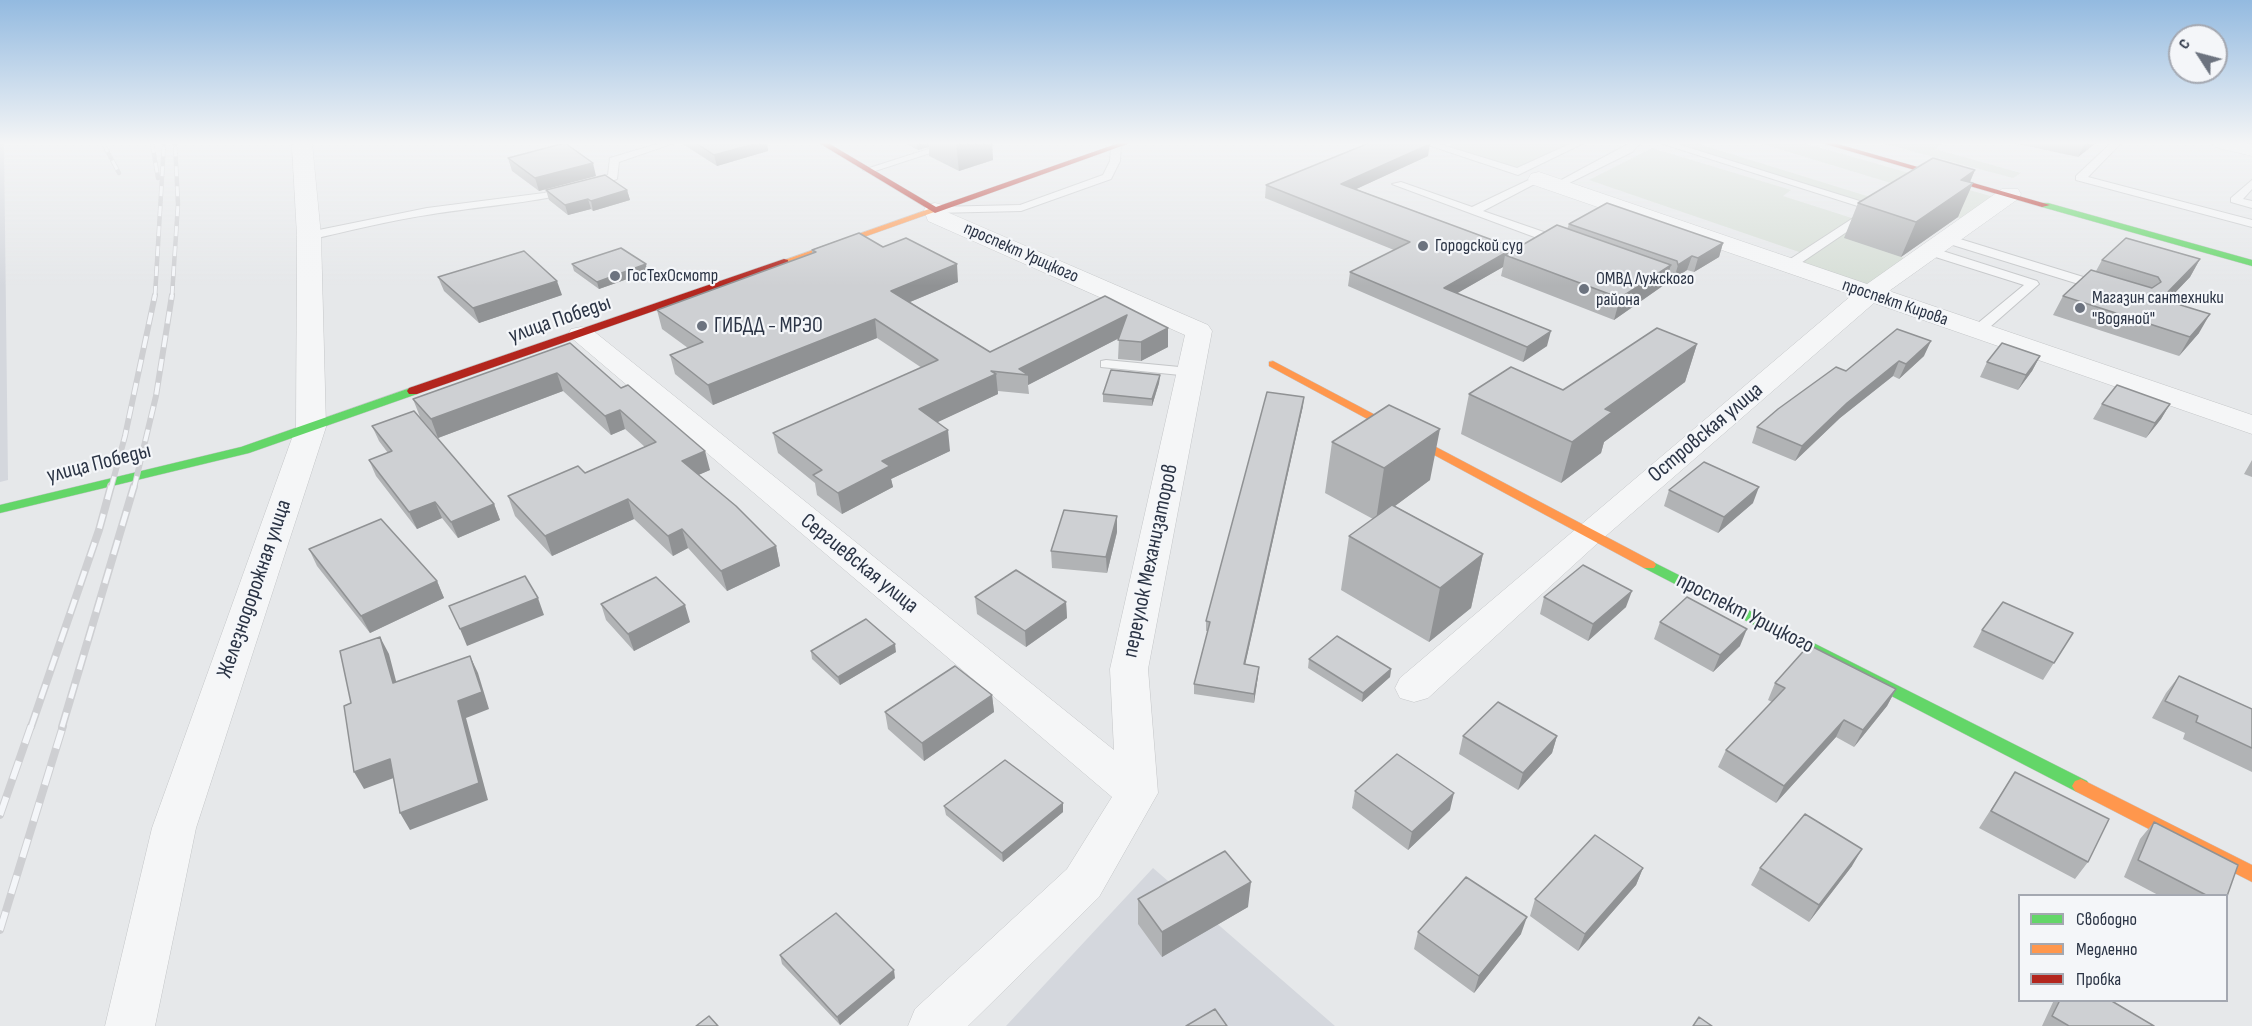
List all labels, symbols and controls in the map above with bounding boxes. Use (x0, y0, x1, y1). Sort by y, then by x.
north arrow (2168, 24, 2228, 84)
text: С (2175, 35, 2195, 53)
street label: проспект Урицкого (960, 218, 1082, 288)
place label: Городской суд (1435, 235, 1523, 257)
marker: Городской суд (1416, 239, 1430, 253)
place label: ГосТехОсмотр (627, 265, 718, 287)
place label: ОМВД Лужского района (1596, 268, 1694, 310)
marker: ГосТехОсмотр (608, 269, 622, 283)
street label: проспект Кирова (1839, 275, 1951, 331)
marker: ОМВД Лужского района (1577, 282, 1591, 296)
place label: Магазин сантехники "Водяной" (2092, 287, 2224, 330)
street label: улица Победы (505, 290, 615, 350)
marker: Магазин сантехники "Водяной" (2073, 301, 2087, 315)
place label: ГИБДД - МРЭО (714, 313, 823, 339)
marker: ГИБДД - МРЭО (695, 319, 709, 333)
street label: Островская улица (1643, 377, 1769, 489)
street label: улица Победы (44, 438, 154, 490)
street label: переулок Механизаторов (1118, 462, 1184, 660)
street label: Железнодорожная улица (212, 496, 298, 682)
street label: Сергиевская улица (795, 508, 923, 620)
street label: проспект Урицкого (1672, 568, 1818, 660)
legend (2018, 894, 2228, 1002)
text: Свободно (2076, 909, 2137, 930)
text: Медленно (2076, 939, 2138, 960)
text: Пробка (2076, 969, 2121, 990)

